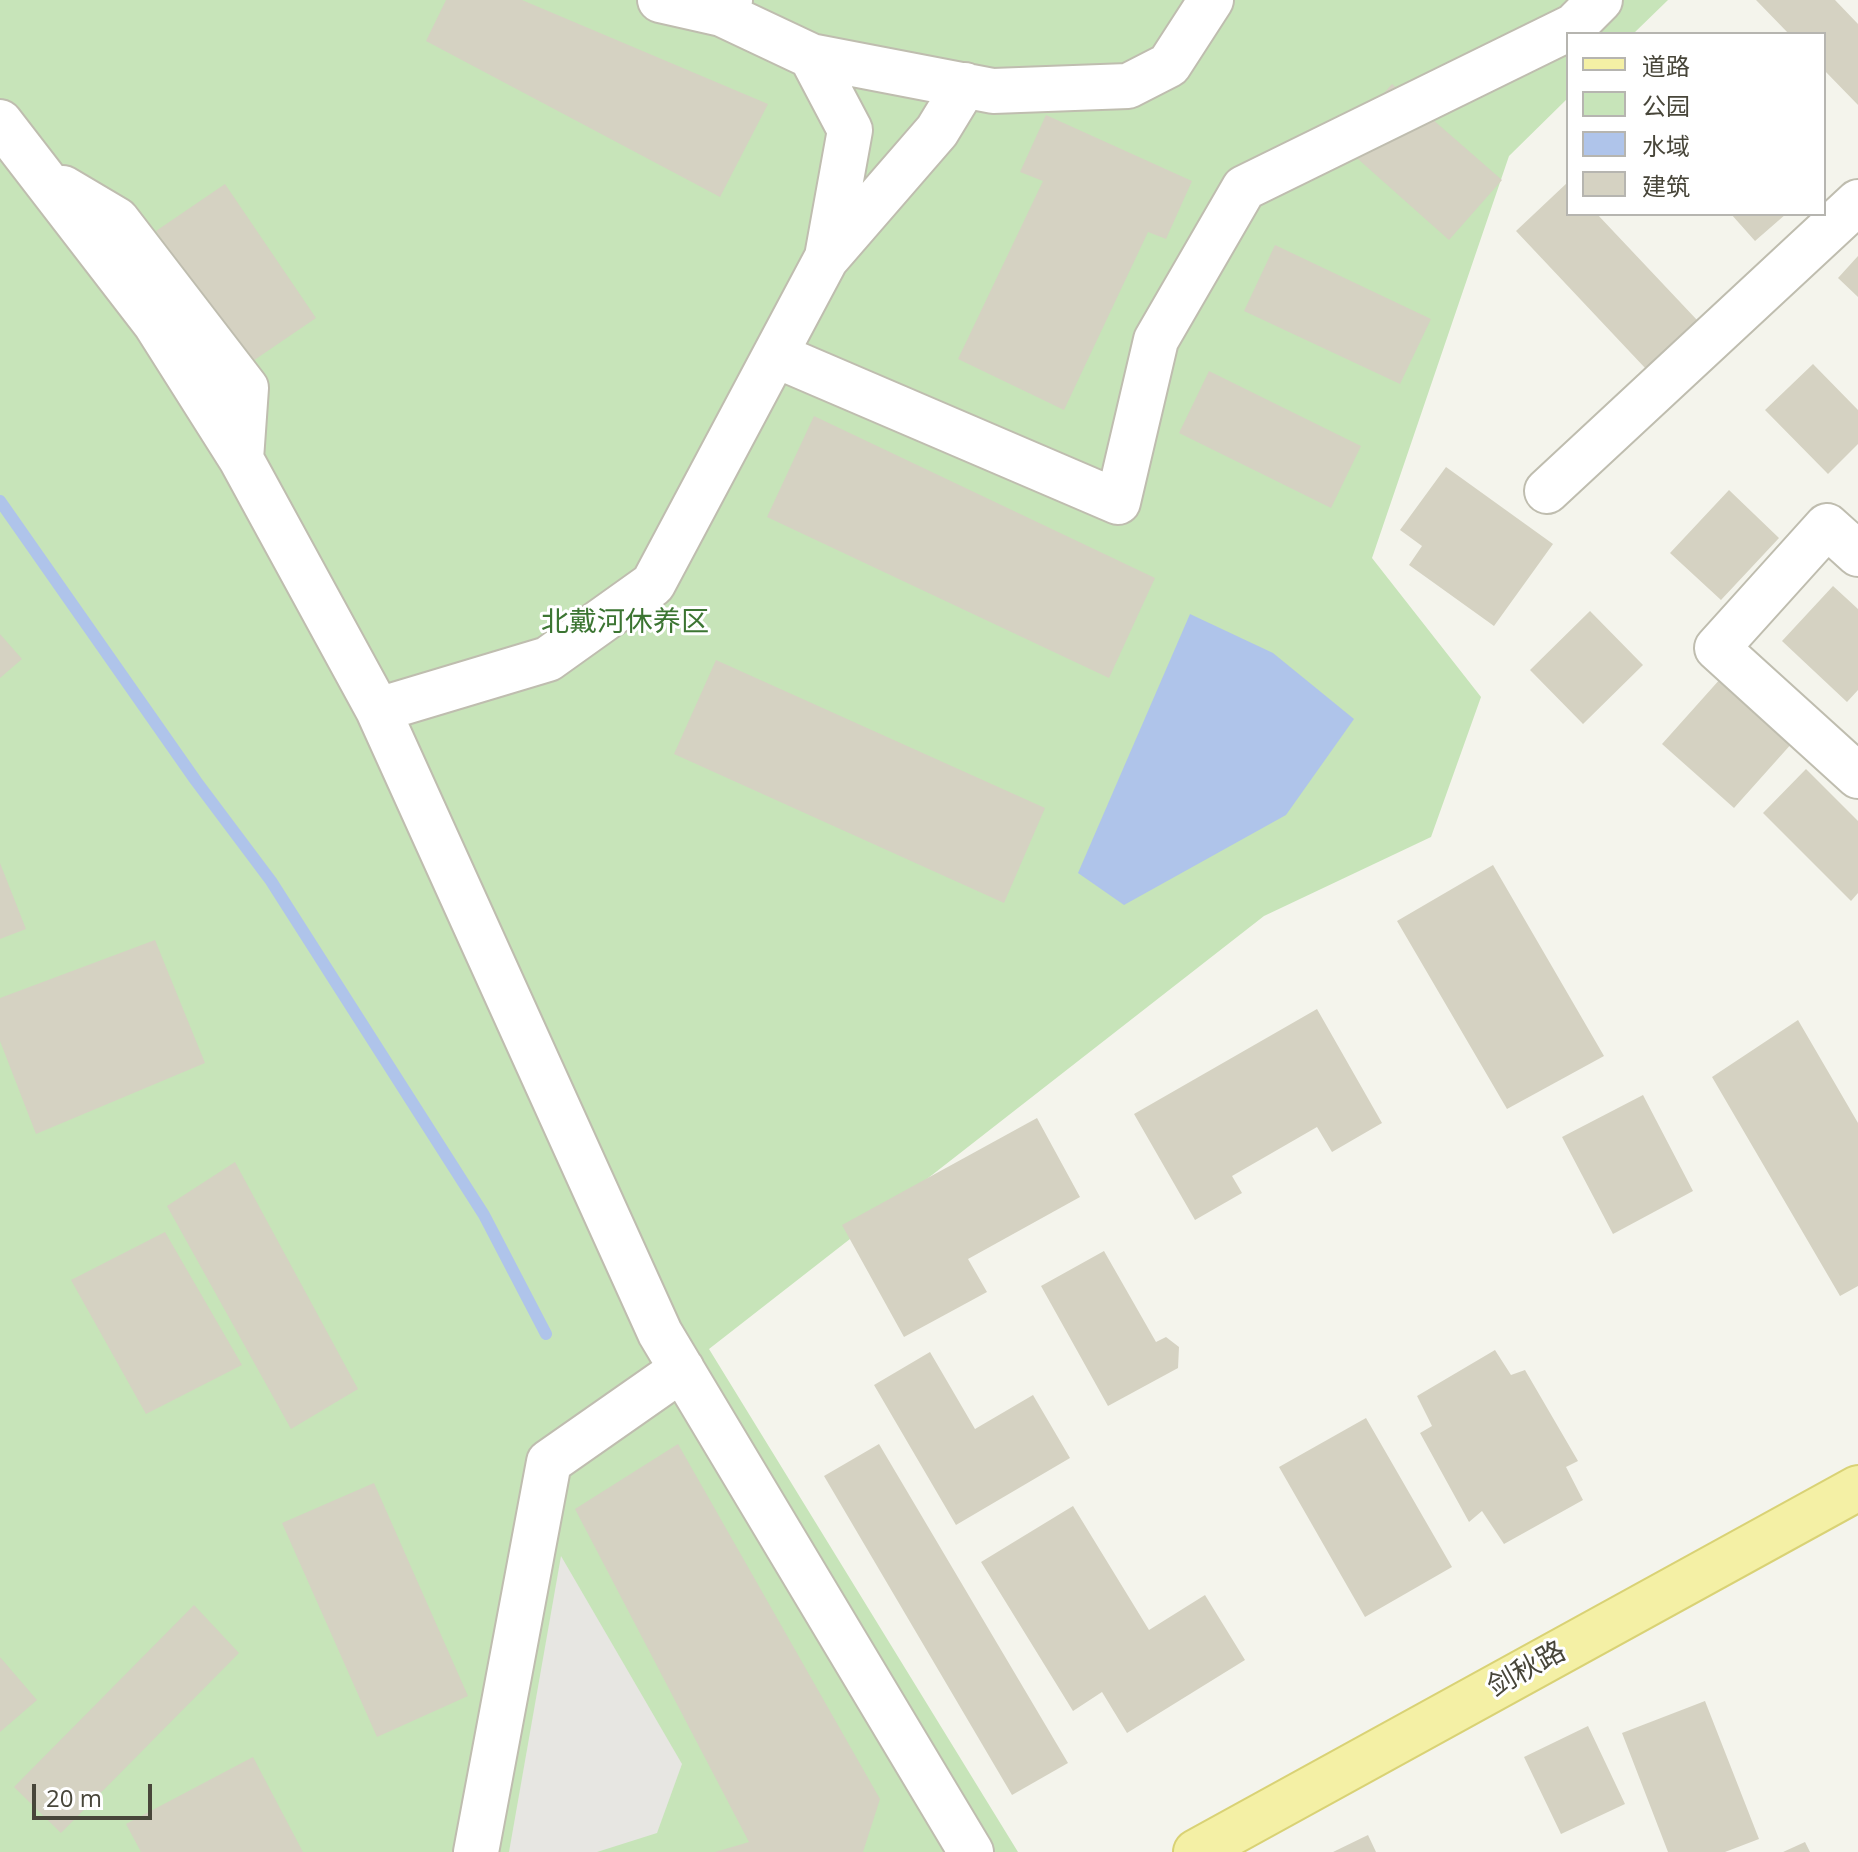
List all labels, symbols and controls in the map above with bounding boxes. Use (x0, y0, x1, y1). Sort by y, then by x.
legend (1566, 32, 1826, 216)
text: 道路 (1642, 49, 1690, 82)
text: 公园 (1642, 89, 1690, 122)
text: 水域 (1642, 129, 1690, 162)
text: 建筑 (1642, 169, 1690, 202)
park label: 北戴河休养区 (541, 606, 709, 640)
street label: 剑秋路 (1482, 1635, 1572, 1705)
scale bar (36, 1768, 156, 1818)
text: 20 m (46, 1781, 102, 1814)

